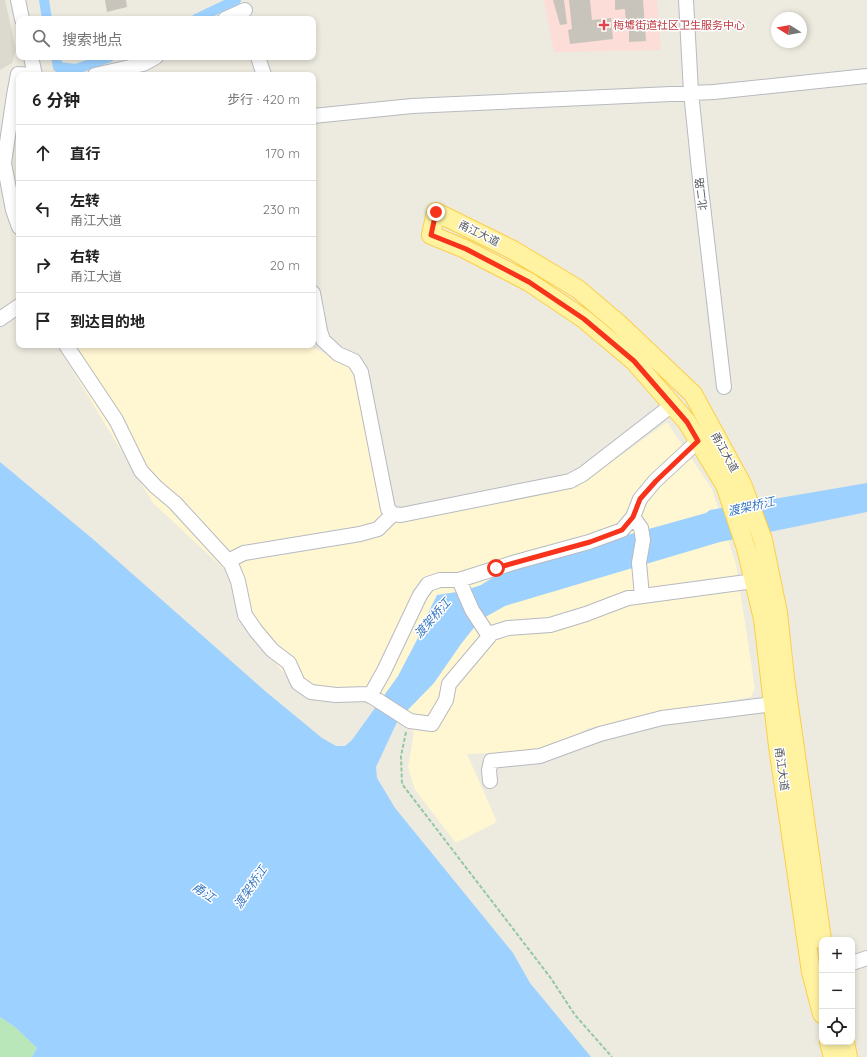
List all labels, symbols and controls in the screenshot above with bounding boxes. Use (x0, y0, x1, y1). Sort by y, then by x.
north arrow (771, 12, 807, 48)
search box (16, 16, 316, 60)
place label: 梅墟街道社区卫生服务中心 (613, 18, 745, 32)
marker: 梅墟街道社区卫生服务中心 (598, 19, 610, 31)
icon: search (30, 27, 52, 49)
text: 搜索地点 (62, 30, 122, 49)
text: 6 分钟 (32, 89, 80, 110)
text: 步行 · 420 m (227, 91, 300, 107)
icon: ahead (32, 142, 54, 164)
text: 直行 (70, 144, 100, 163)
text: 170 m (265, 145, 300, 161)
street label: 北二路 (692, 177, 710, 211)
text: 左转 (70, 191, 100, 210)
icon: left (32, 198, 54, 220)
text: 230 m (263, 201, 300, 217)
route end (427, 203, 445, 221)
text: 甬江大道 (70, 212, 122, 228)
street label: 甬江大道 (456, 217, 502, 249)
text: 右转 (70, 247, 100, 266)
icon: right (32, 254, 54, 276)
text: 20 m (270, 257, 300, 273)
text: 甬江大道 (70, 268, 122, 284)
icon: arrive (32, 310, 54, 332)
text: 到达目的地 (70, 312, 145, 331)
street label: 甬江大道 (708, 429, 742, 475)
water label: 渡架桥江 (726, 493, 778, 519)
route start (487, 559, 505, 577)
water label: 渡架桥江 (411, 593, 455, 641)
street label: 甬江大道 (772, 746, 792, 792)
water label: 渡架桥江 (230, 861, 271, 911)
water label: 甬江 (190, 879, 220, 906)
map controls (819, 937, 855, 1045)
button: + (819, 937, 855, 973)
button: − (819, 973, 855, 1009)
button: locate (819, 1009, 855, 1045)

